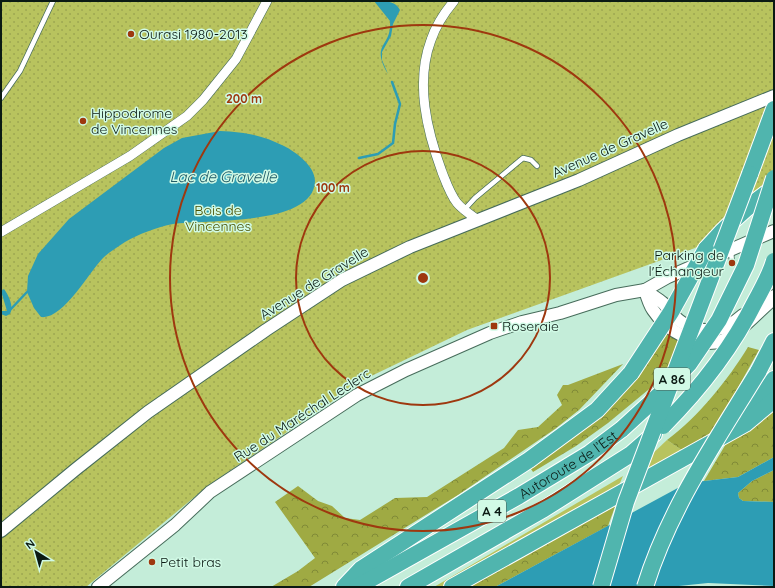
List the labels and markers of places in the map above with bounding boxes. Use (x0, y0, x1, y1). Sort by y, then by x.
place label: Ourasi 1980-2013 (139, 25, 248, 43)
marker: Ourasi 1980-2013 (126, 29, 136, 39)
place label: Hippodrome de Vincennes (91, 104, 177, 138)
marker: Hippodrome de Vincennes (78, 116, 88, 126)
place label: Parking de l'Échangeur (649, 246, 725, 280)
marker: Parking de l'Échangeur (727, 258, 737, 268)
centre of rings (416, 271, 430, 285)
place label: Roseraie (502, 317, 559, 335)
marker: Roseraie (489, 321, 499, 331)
place label: Petit bras (160, 553, 221, 571)
marker: Petit bras (147, 557, 157, 567)

